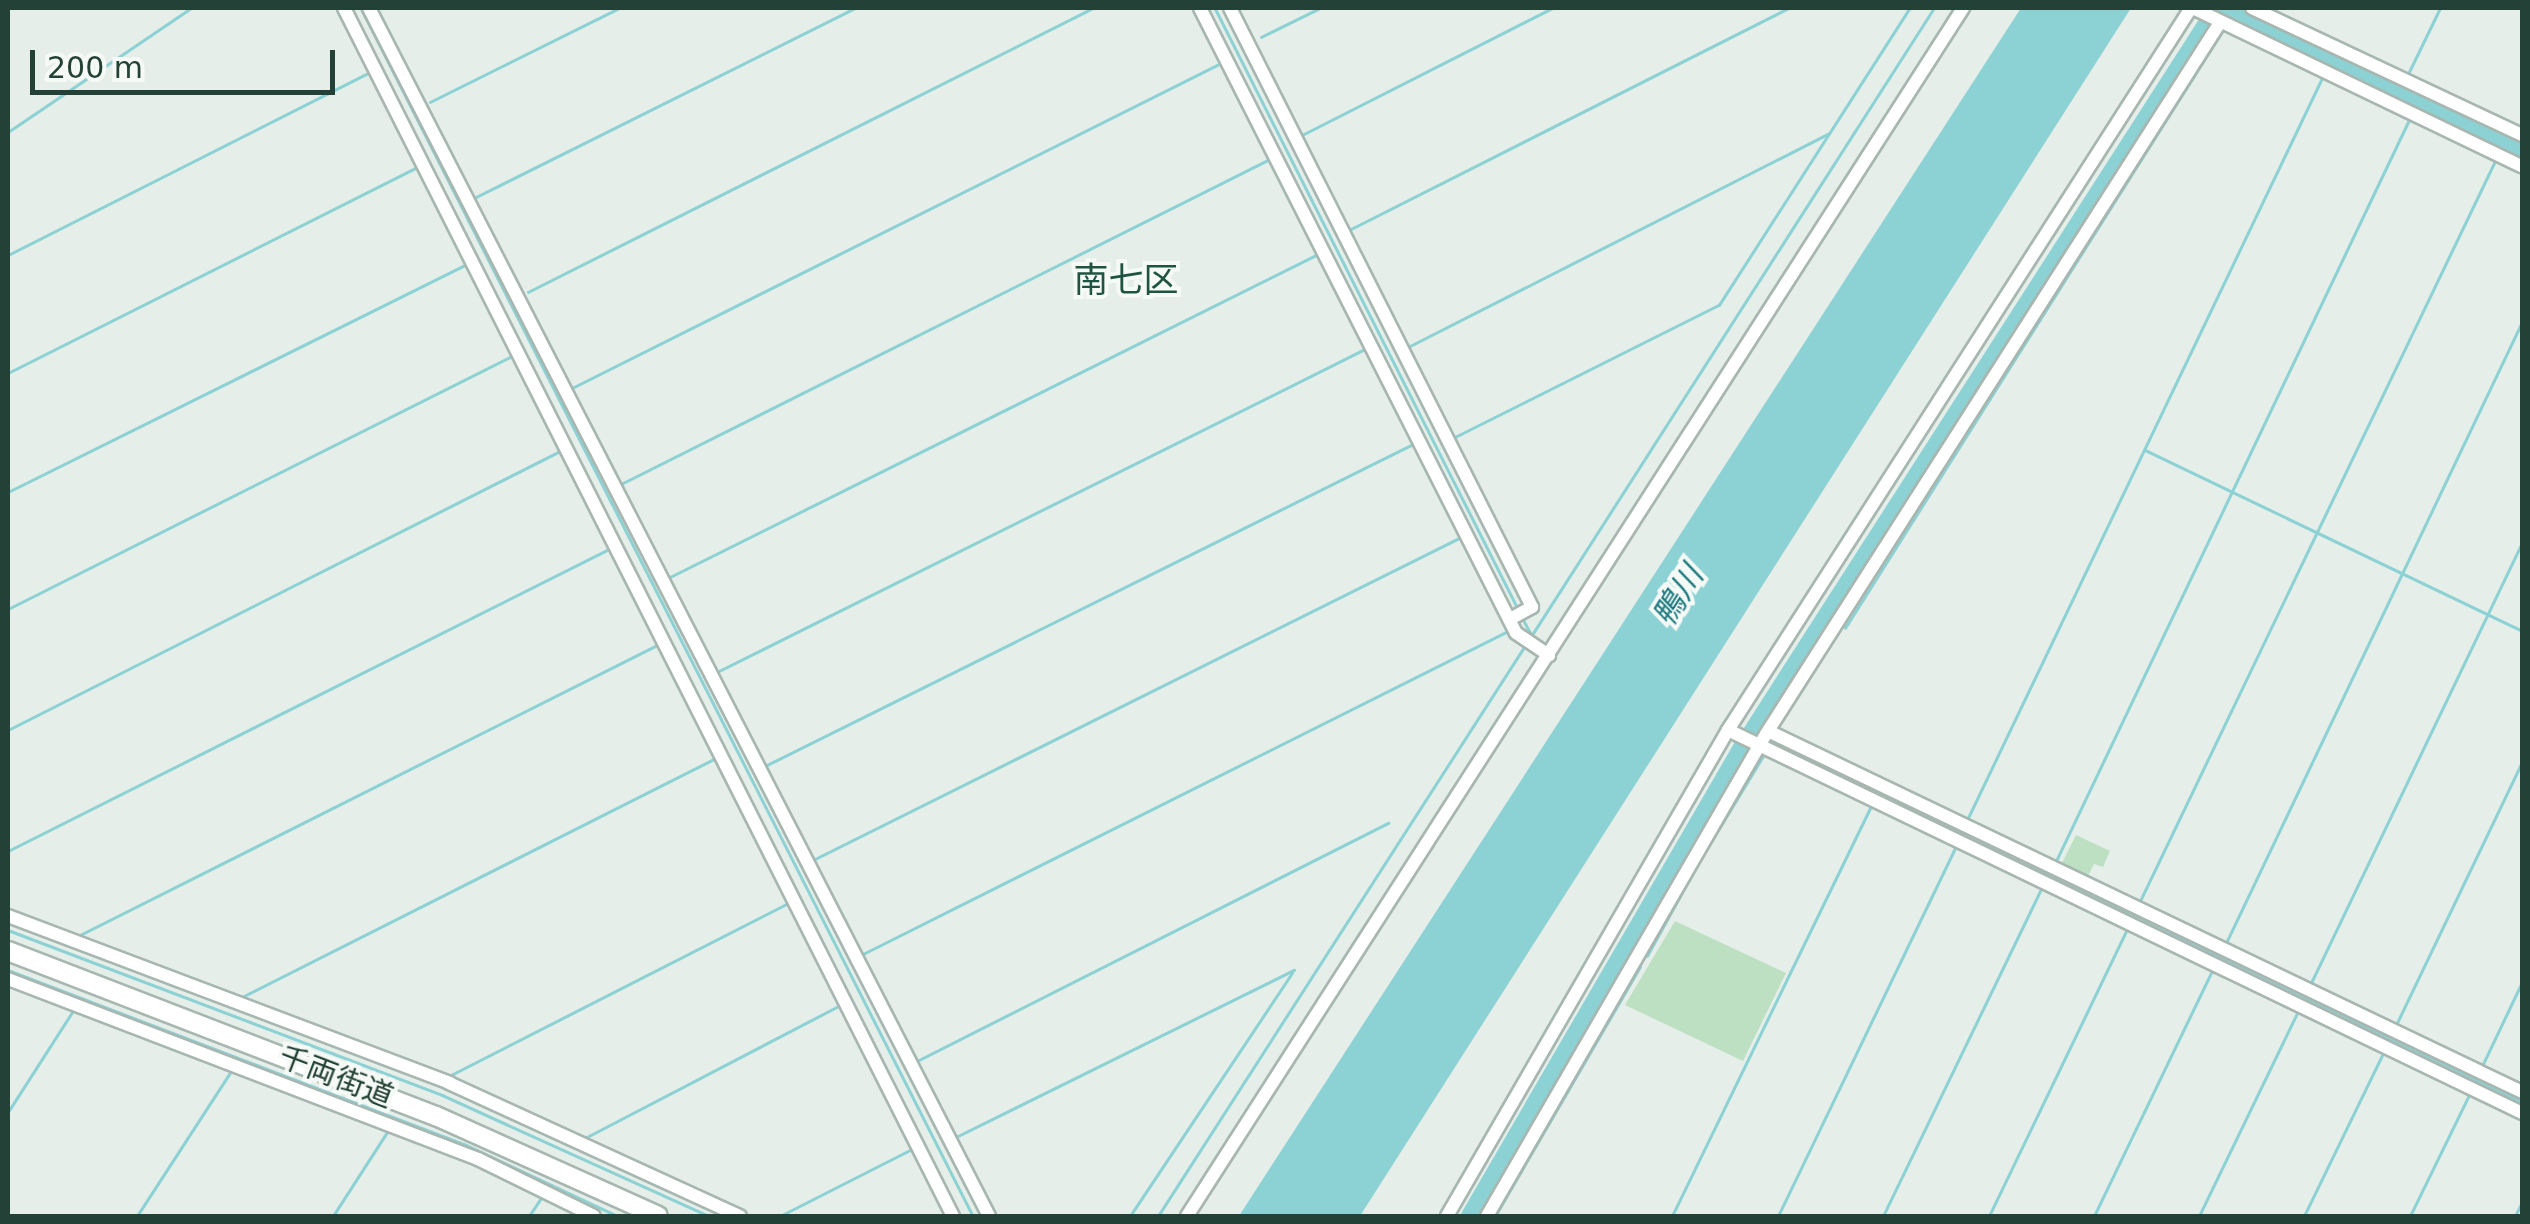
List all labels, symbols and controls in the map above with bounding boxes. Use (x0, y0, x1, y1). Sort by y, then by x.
scale bar (35, 30, 340, 92)
text: 200 m (47, 50, 143, 85)
district label: 南七区 (1074, 259, 1178, 301)
water label: 鴨川 (1645, 559, 1711, 633)
street label: 千両街道 (274, 1039, 398, 1115)

